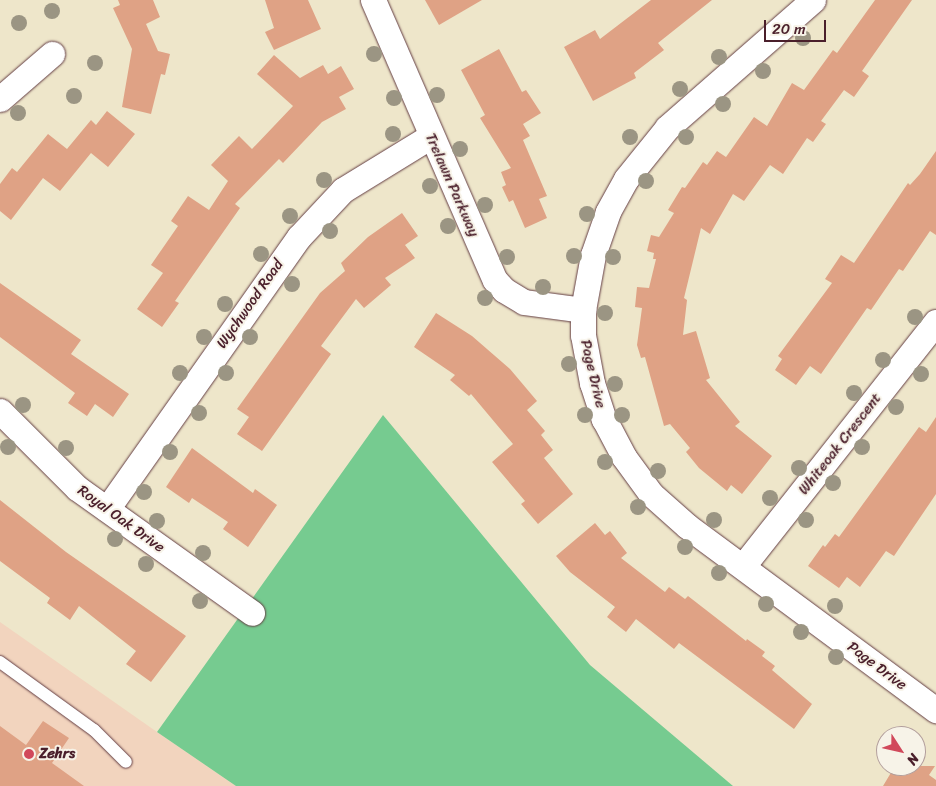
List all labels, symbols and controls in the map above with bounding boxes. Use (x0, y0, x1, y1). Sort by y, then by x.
scale bar (766, 10, 828, 42)
text: 20 m (772, 16, 806, 42)
street label: Trelawn Parkway (421, 130, 483, 240)
street label: Wychwood Road (213, 256, 287, 352)
street label: Page Drive (576, 338, 610, 410)
street label: Whiteoak Crescent (795, 389, 885, 499)
street label: Royal Oak Drive (74, 481, 168, 557)
street label: Page Drive (844, 638, 910, 694)
north arrow (876, 726, 926, 776)
place label: Zehrs (39, 745, 75, 763)
marker: Zehrs (23, 748, 35, 760)
text: N (900, 748, 926, 770)

